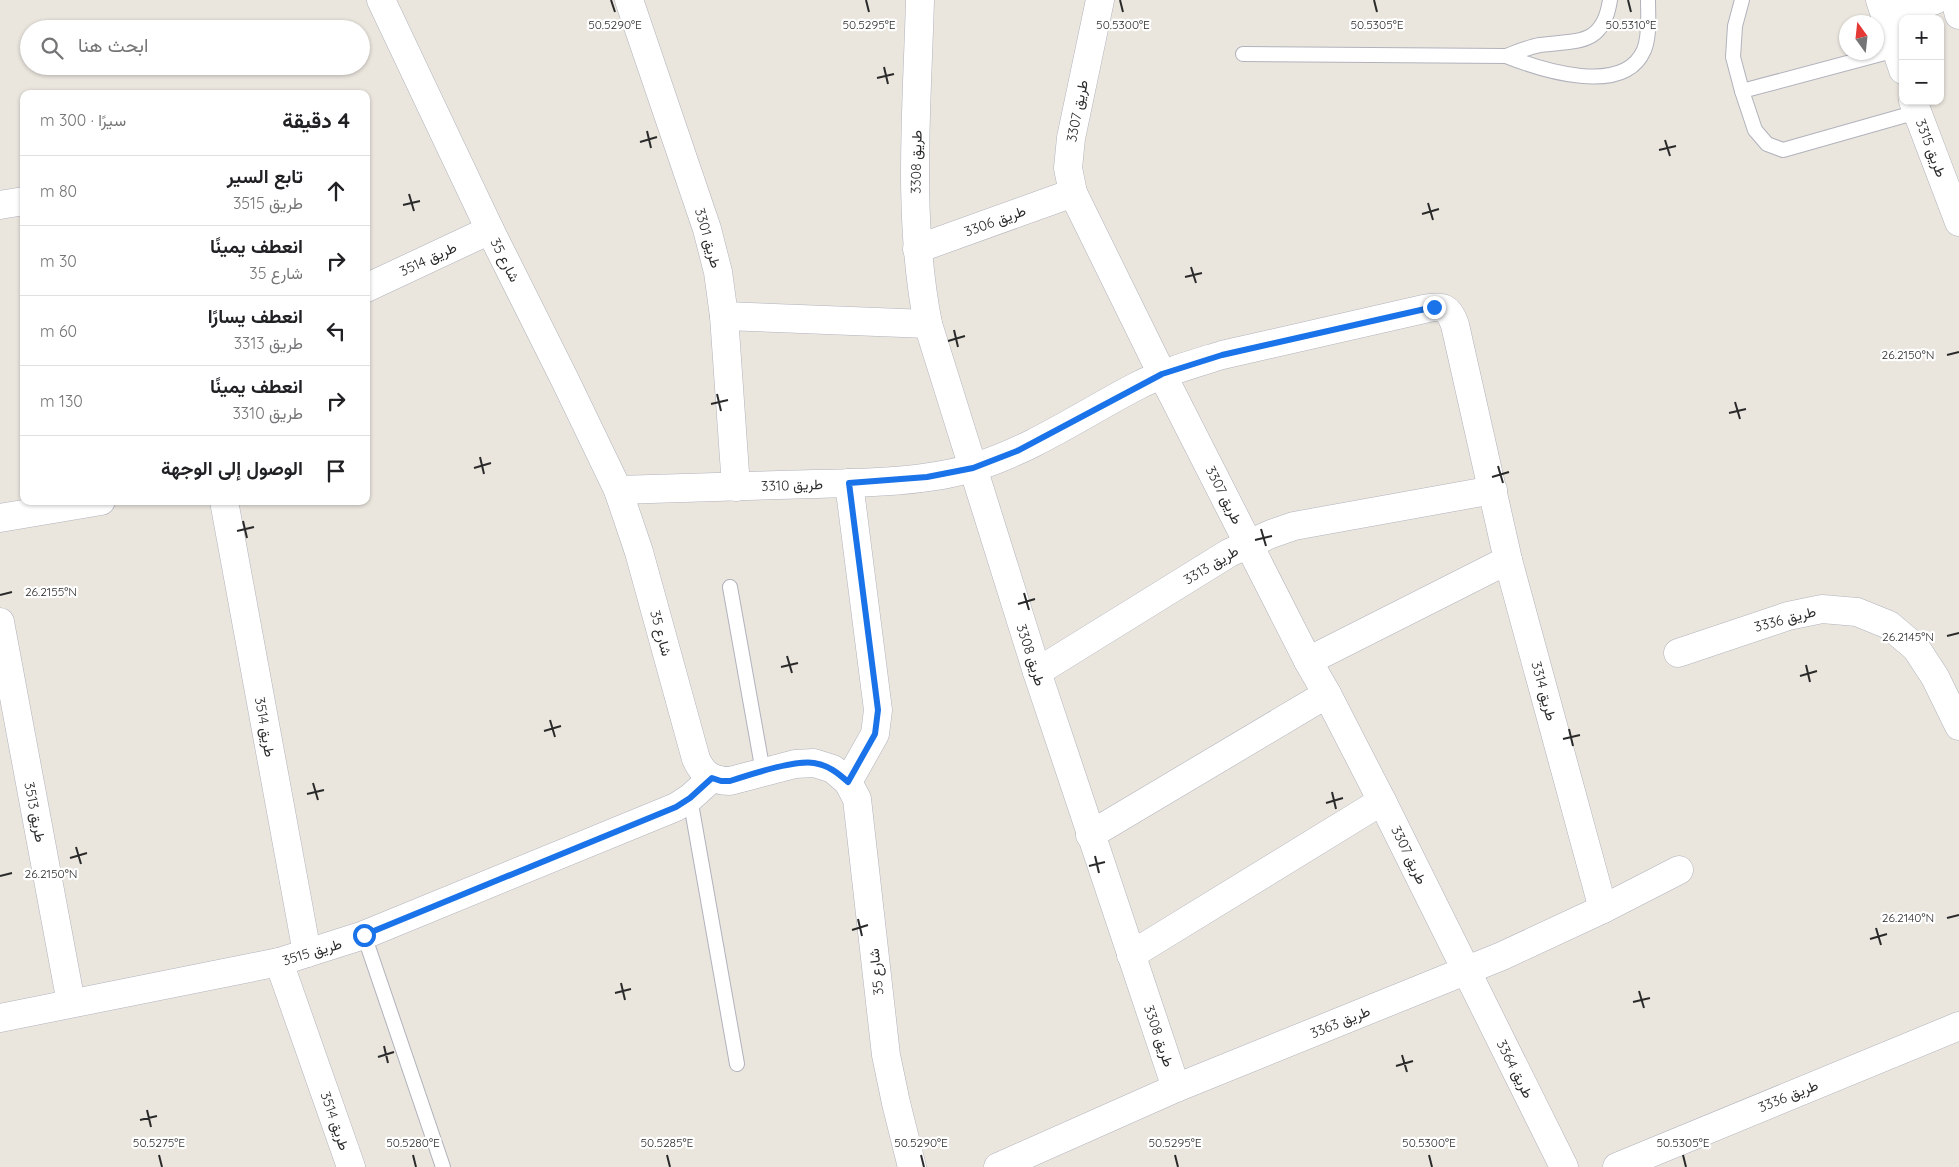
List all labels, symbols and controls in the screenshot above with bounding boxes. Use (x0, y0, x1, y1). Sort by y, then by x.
north arrow (1839, 15, 1884, 60)
map controls (1899, 15, 1944, 105)
button: + (1899, 15, 1944, 60)
text: 50.5290°E (588, 17, 642, 32)
text: 50.5295°E (842, 17, 896, 32)
text: 50.5300°E (1096, 17, 1150, 32)
text: 50.5305°E (1350, 17, 1404, 32)
text: 50.5310°E (1605, 17, 1657, 32)
search box (20, 20, 370, 75)
text: ابحث هنا (78, 33, 148, 57)
icon: search (38, 34, 66, 62)
button: − (1899, 60, 1944, 105)
street label: طريق 3307 (1062, 78, 1092, 144)
text: 4 دقيقة (282, 107, 350, 133)
text: سيرًا · 300 m (40, 110, 126, 130)
street label: طريق 3315 (1912, 116, 1950, 180)
street label: طريق 3308 (906, 130, 926, 194)
text: تابع السير (227, 164, 303, 188)
icon: ahead (322, 177, 350, 205)
text: 80 m (40, 181, 77, 201)
text: طريق 3515 (233, 193, 303, 213)
street label: طريق 3306 (962, 202, 1028, 240)
street label: طريق 3301 (691, 206, 725, 270)
text: انعطف يمينًا (210, 234, 303, 258)
street label: شارع 35 (485, 235, 524, 286)
street label: طريق 3514 (397, 238, 459, 280)
icon: right (322, 247, 350, 275)
text: 30 m (40, 251, 77, 271)
text: شارع 35 (249, 263, 303, 283)
route end (1423, 296, 1446, 319)
text: انعطف يسارًا (208, 304, 303, 328)
icon: left (322, 317, 350, 345)
text: 60 m (40, 321, 77, 341)
text: طريق 3313 (234, 333, 303, 353)
text: 26.2150°N (1882, 347, 1934, 362)
text: انعطف يمينًا (210, 374, 303, 398)
icon: right (322, 387, 350, 415)
text: 130 m (40, 391, 83, 411)
text: طريق 3310 (232, 403, 303, 423)
text: الوصول إلى الوجهة (161, 456, 303, 480)
icon: arrive (322, 457, 350, 485)
street label: طريق 3307 (1202, 463, 1246, 527)
street label: طريق 3310 (761, 475, 823, 495)
street label: طريق 3313 (1180, 542, 1242, 588)
text: 26.2155°N (25, 584, 77, 599)
street label: طريق 3336 (1752, 602, 1818, 636)
street label: شارع 35 (644, 608, 676, 659)
street label: طريق 3308 (1013, 622, 1049, 688)
text: 26.2145°N (1882, 629, 1934, 644)
street label: طريق 3314 (1527, 659, 1561, 723)
street label: طريق 3514 (251, 695, 279, 759)
street label: طريق 3513 (20, 780, 50, 844)
street label: طريق 3307 (1387, 823, 1431, 887)
text: 26.2150°N (25, 866, 77, 881)
text: 26.2140°N (1882, 910, 1934, 925)
route start (353, 924, 376, 947)
street label: طريق 3515 (280, 934, 344, 970)
street label: شارع 35 (865, 948, 889, 996)
street label: طريق 3363 (1307, 1002, 1373, 1042)
street label: طريق 3308 (1140, 1003, 1178, 1069)
street label: طريق 3364 (1493, 1037, 1537, 1101)
street label: طريق 3336 (1755, 1076, 1821, 1116)
street label: طريق 3514 (317, 1089, 353, 1153)
text: 50.5275°E (133, 1135, 185, 1150)
text: 50.5280°E (386, 1135, 440, 1150)
text: 50.5285°E (641, 1135, 694, 1150)
text: 50.5290°E (894, 1135, 948, 1150)
text: 50.5295°E (1148, 1135, 1202, 1150)
text: 50.5300°E (1402, 1135, 1456, 1150)
text: 50.5305°E (1656, 1135, 1710, 1150)

